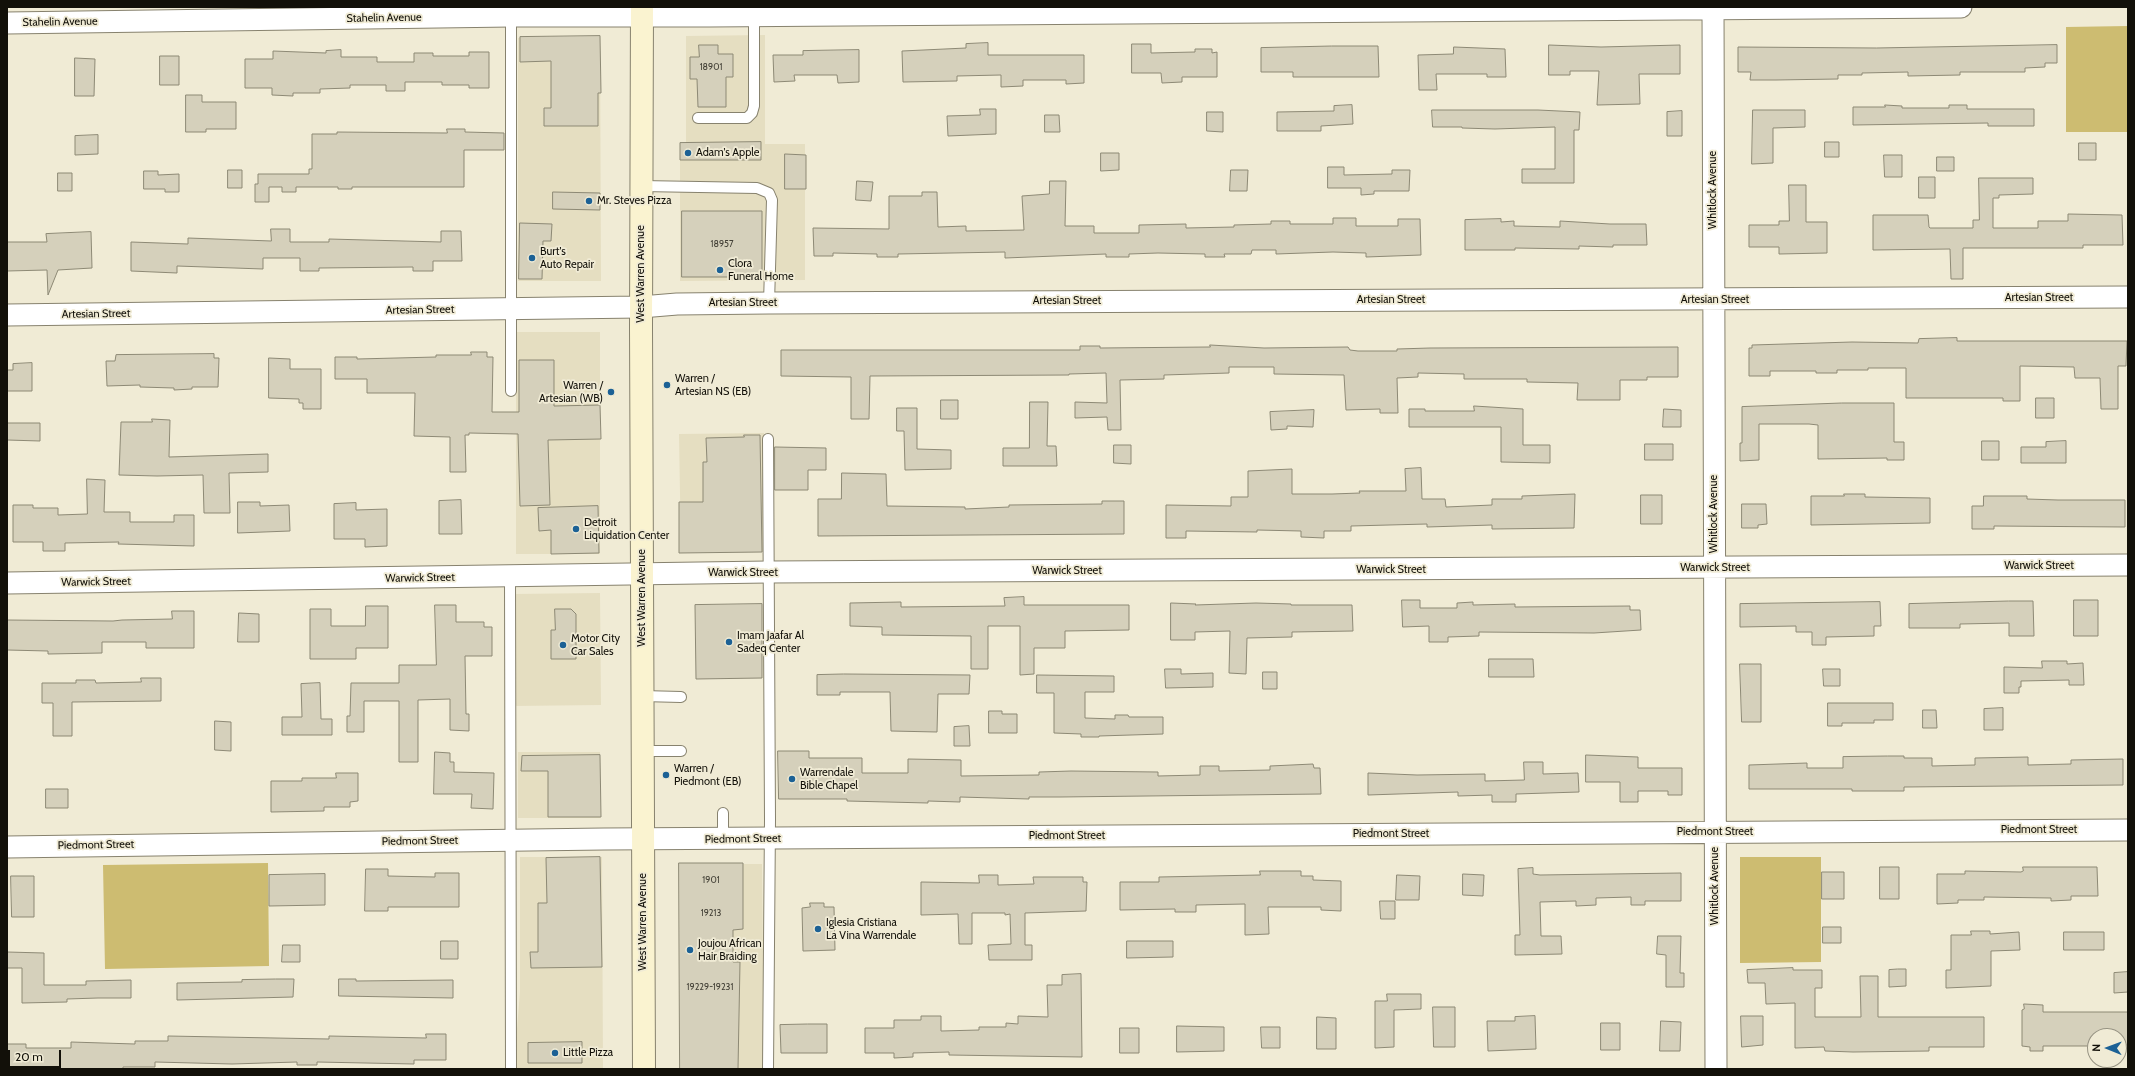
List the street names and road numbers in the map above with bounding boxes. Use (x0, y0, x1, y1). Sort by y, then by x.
street label: Stahelin Avenue (346, 11, 422, 25)
street label: Stahelin Avenue (22, 15, 98, 29)
street label: Whitlock Avenue (1706, 151, 1720, 229)
street label: West Warren Avenue (634, 225, 648, 323)
street label: Artesian Street (2005, 291, 2073, 305)
street label: Artesian Street (1357, 293, 1425, 307)
street label: Artesian Street (1681, 293, 1749, 307)
street label: Artesian Street (1033, 294, 1101, 308)
street label: Artesian Street (709, 296, 777, 310)
street label: Artesian Street (386, 303, 454, 317)
street label: Artesian Street (62, 307, 130, 321)
street label: Whitlock Avenue (1707, 475, 1721, 553)
street label: West Warren Avenue (635, 549, 649, 647)
street label: Warwick Street (2004, 559, 2074, 573)
street label: Warwick Street (1680, 561, 1750, 575)
street label: Warwick Street (1356, 563, 1426, 577)
street label: Warwick Street (1032, 564, 1102, 578)
street label: Warwick Street (708, 566, 778, 580)
street label: Warwick Street (385, 571, 455, 585)
street label: Warwick Street (61, 575, 131, 589)
street label: Piedmont Street (2001, 823, 2077, 837)
street label: Piedmont Street (1677, 825, 1753, 839)
street label: Piedmont Street (1353, 827, 1429, 841)
street label: Piedmont Street (1029, 829, 1105, 843)
street label: Piedmont Street (705, 832, 781, 846)
street label: Piedmont Street (382, 834, 458, 848)
street label: Piedmont Street (58, 838, 134, 852)
street label: Whitlock Avenue (1708, 847, 1722, 925)
street label: West Warren Avenue (636, 873, 650, 971)

